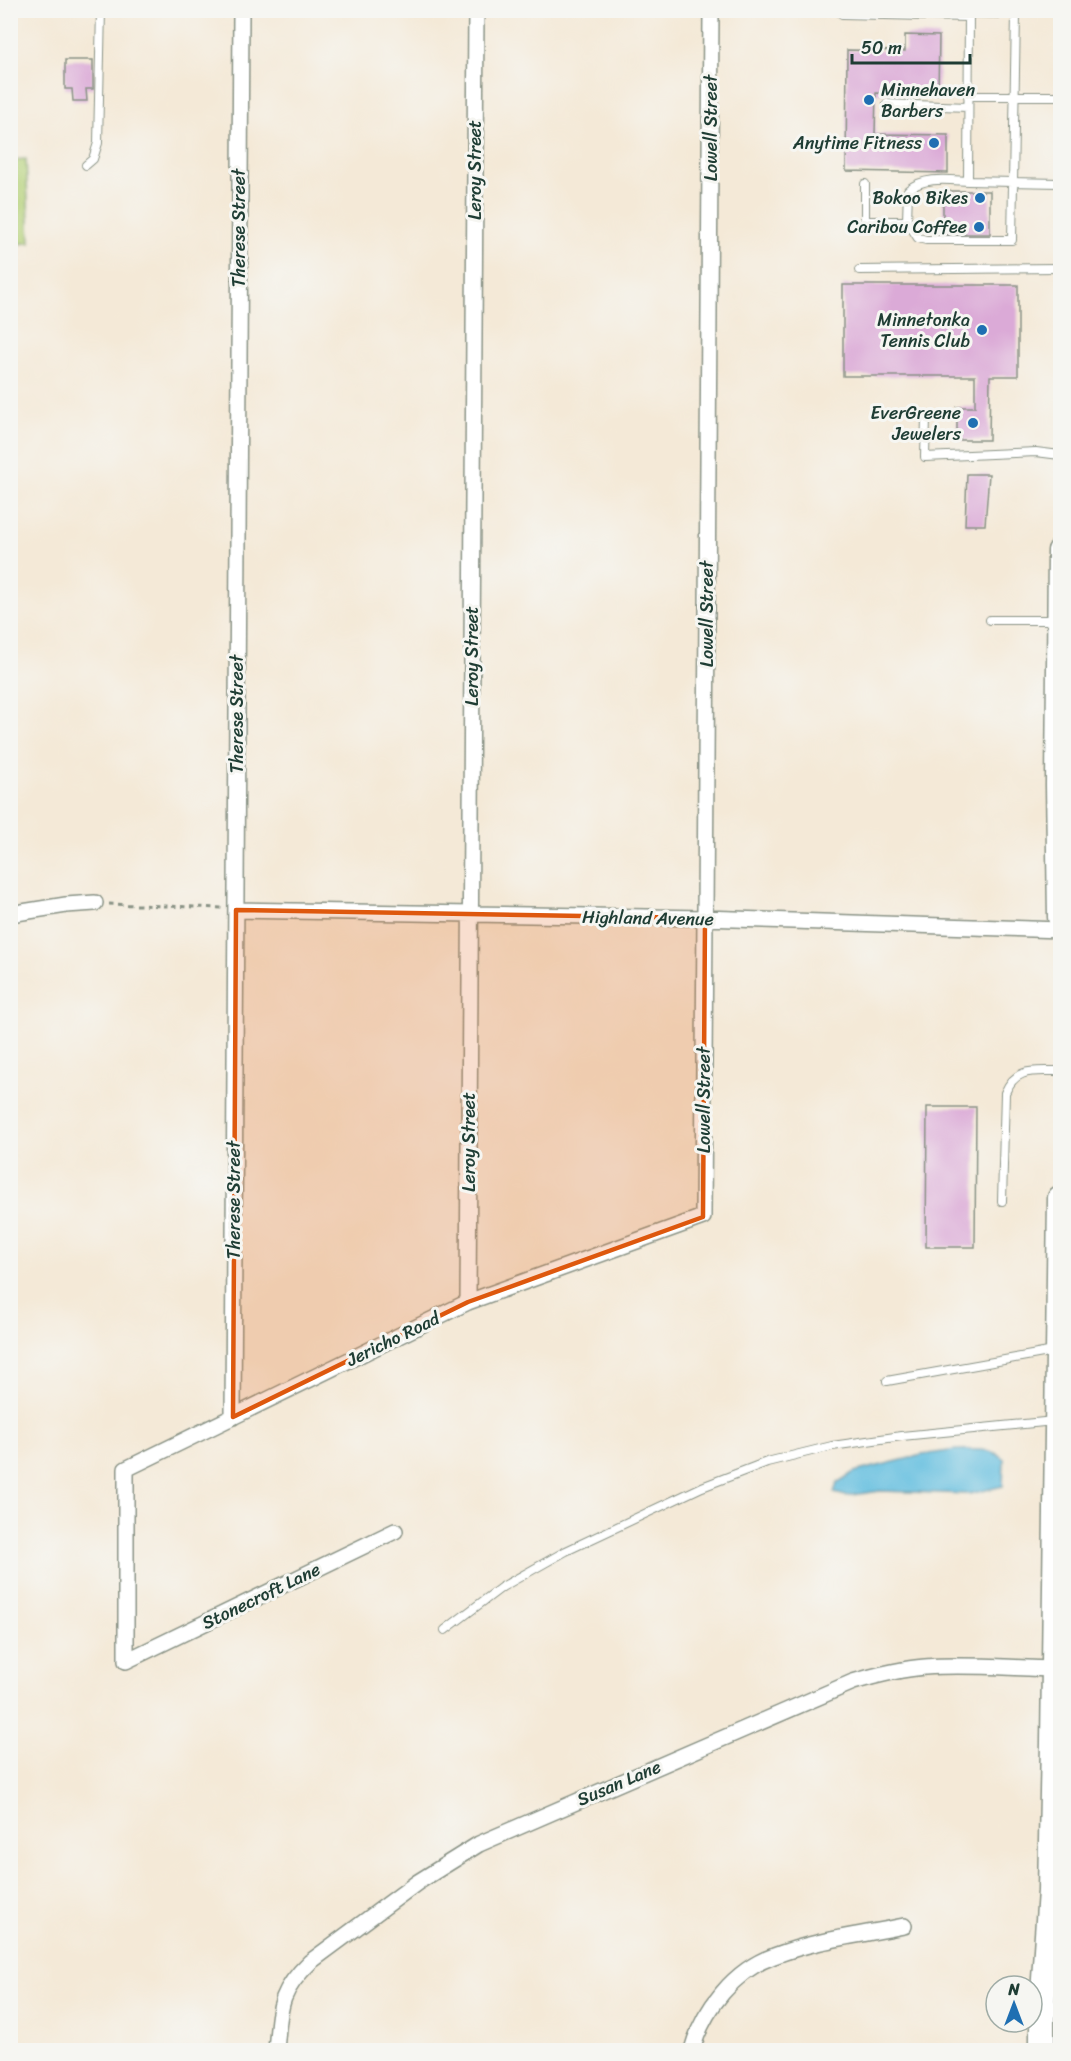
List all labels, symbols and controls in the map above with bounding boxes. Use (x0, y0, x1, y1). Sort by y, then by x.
scale bar (852, 27, 970, 65)
text: 50 m (861, 32, 902, 64)
street label: Lowell Street (695, 74, 727, 181)
place label: Minnehaven Barbers (881, 74, 975, 127)
marker: Minnehaven Barbers (862, 93, 876, 107)
street label: Leroy Street (459, 120, 491, 220)
place label: Anytime Fitness (792, 127, 923, 159)
marker: Anytime Fitness (927, 136, 941, 150)
street label: Therese Street (223, 168, 255, 287)
place label: Bokoo Bikes (873, 182, 969, 214)
marker: Bokoo Bikes (973, 191, 987, 205)
place label: Caribou Coffee (847, 211, 967, 243)
marker: Caribou Coffee (972, 220, 986, 234)
place label: Minnetonka Tennis Club (877, 304, 970, 357)
marker: Minnetonka Tennis Club (975, 323, 989, 337)
place label: EverGreene Jewelers (871, 397, 962, 450)
marker: EverGreene Jewelers (966, 416, 980, 430)
street label: Lowell Street (691, 560, 723, 667)
street label: Leroy Street (456, 606, 488, 706)
street label: Therese Street (221, 654, 253, 773)
street label: Highland Avenue (582, 901, 714, 935)
street label: Lowell Street (688, 1046, 720, 1153)
street label: Leroy Street (453, 1092, 485, 1192)
street label: Therese Street (218, 1140, 250, 1259)
street label: Jericho Road (340, 1302, 447, 1376)
street label: Stonecroft Lane (196, 1553, 326, 1639)
street label: Susan Lane (572, 1751, 666, 1815)
north arrow (984, 1974, 1044, 2034)
text: N (1007, 1975, 1020, 2004)

